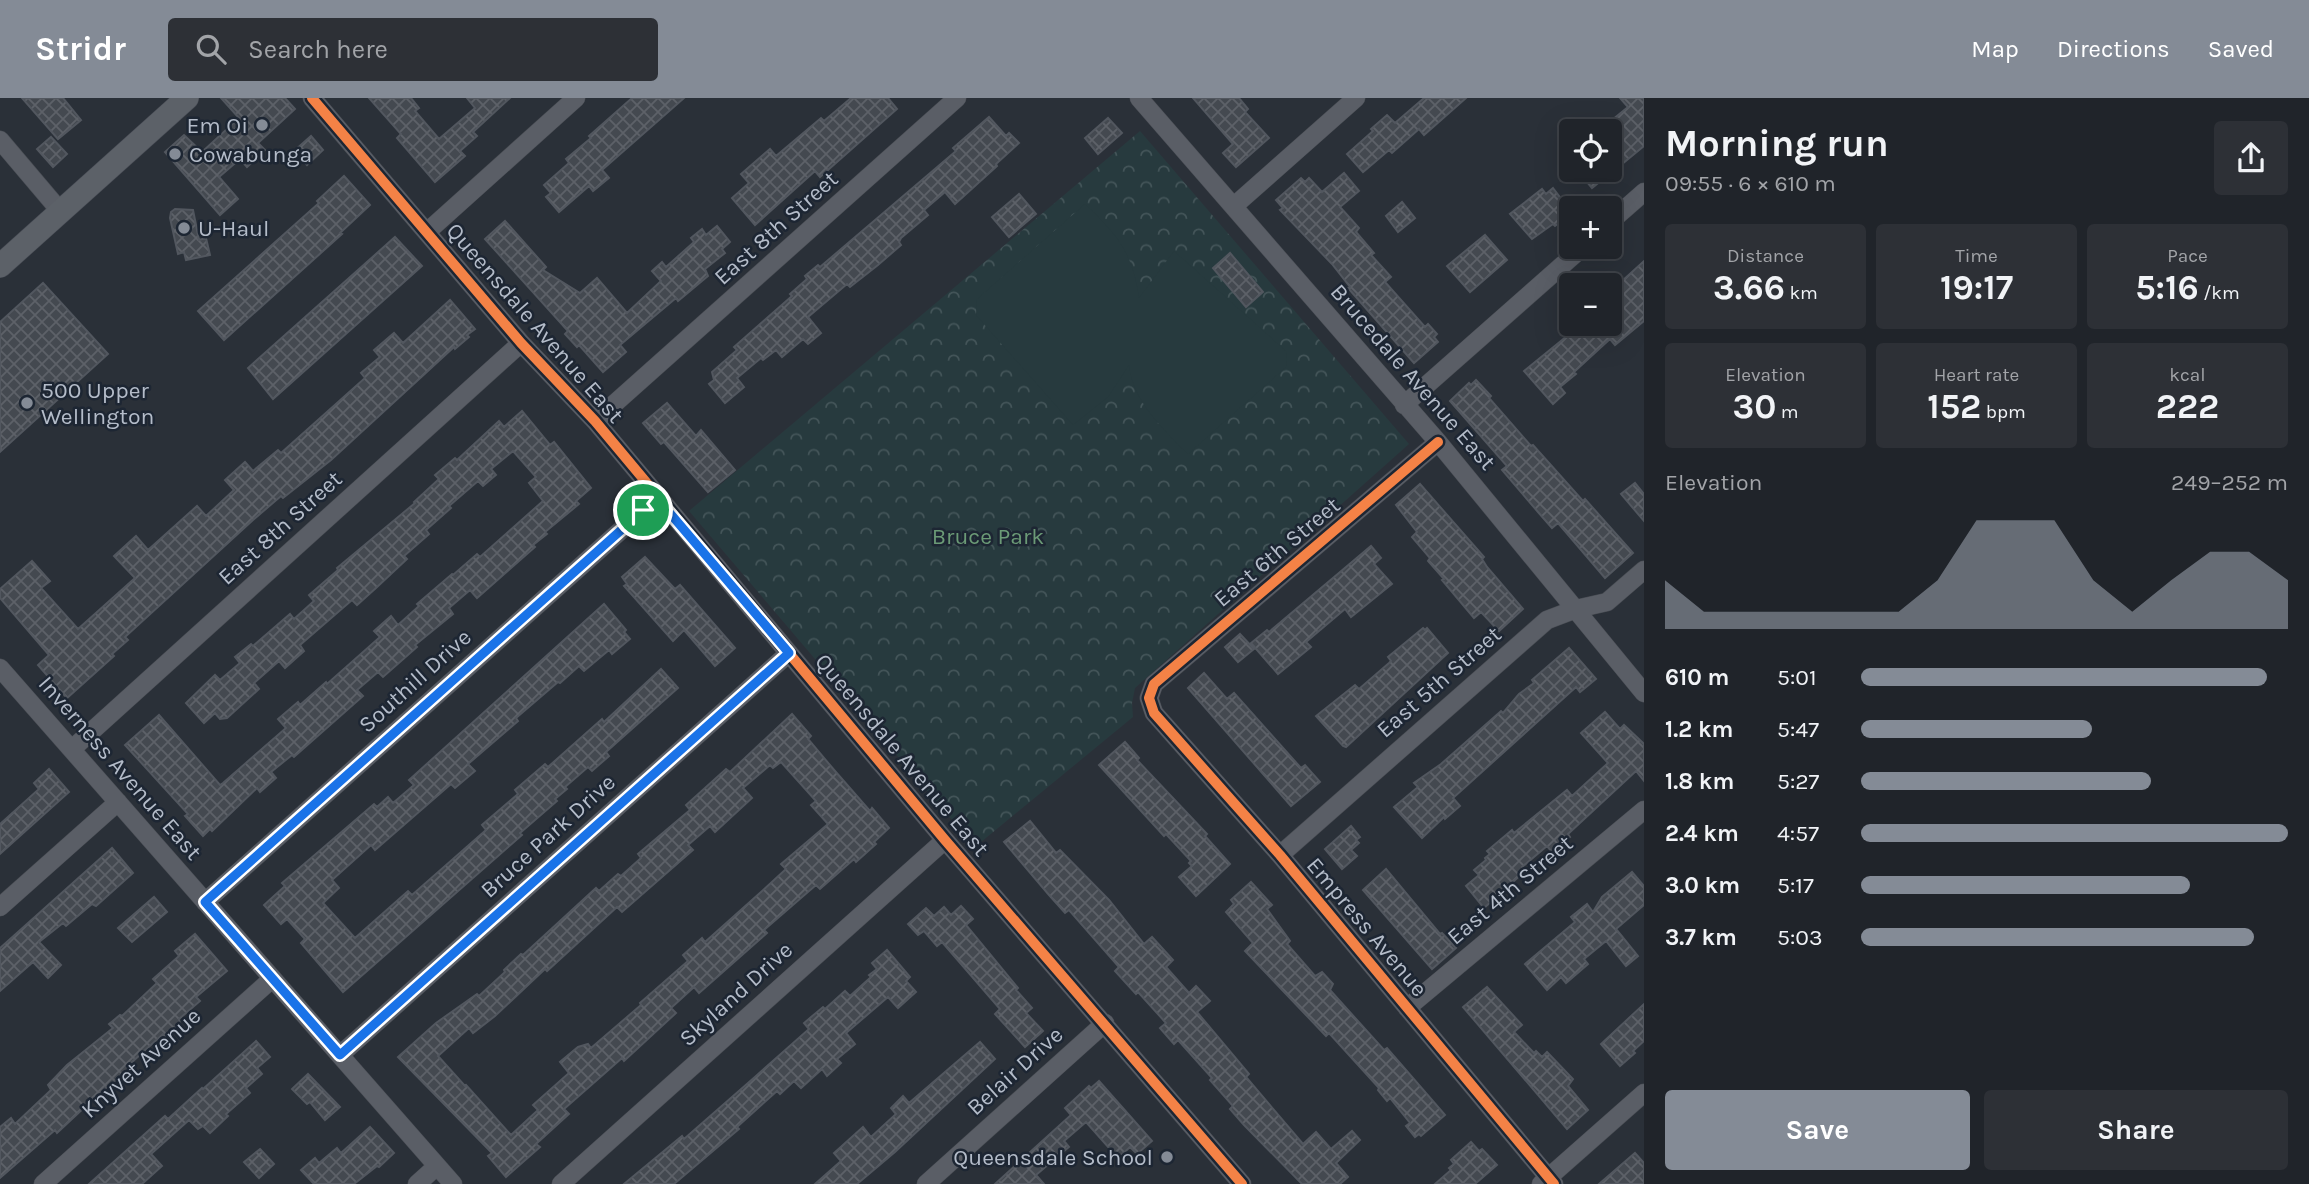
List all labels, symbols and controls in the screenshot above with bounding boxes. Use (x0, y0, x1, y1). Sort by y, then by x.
search box (168, 18, 658, 81)
text: Stridr (35, 30, 126, 68)
icon: search (192, 30, 230, 68)
text: Search here (248, 34, 388, 65)
text: Map (1971, 35, 2019, 63)
text: Directions (2057, 35, 2170, 63)
text: Saved (2208, 35, 2274, 63)
place label: Em Oi (186, 112, 248, 139)
marker: Em Oi (254, 117, 270, 133)
map controls (1559, 119, 1622, 336)
button: locate (1559, 119, 1622, 182)
text: Morning run (1665, 121, 1889, 166)
button: share (2214, 121, 2288, 195)
place label: Cowabunga (189, 141, 312, 168)
marker: Cowabunga (167, 146, 183, 162)
street label: East 8th Street (709, 165, 844, 291)
text: 09:55 · 6 × 610 m (1665, 170, 1836, 197)
button: + (1559, 196, 1622, 259)
place label: U-Haul (198, 215, 269, 242)
street label: Queensdale Avenue East (441, 218, 629, 429)
marker: U-Haul (176, 220, 192, 236)
text: Distance (1727, 245, 1804, 267)
text: Time (1955, 245, 1998, 267)
text: Pace (2167, 245, 2208, 267)
text: 3.66 (1713, 267, 1785, 308)
text: 19:17 (1940, 267, 2013, 308)
text: 5:16 (2135, 267, 2199, 308)
button: − (1559, 273, 1622, 336)
street label: Brucedale Avenue East (1325, 278, 1501, 476)
text: km (1785, 282, 1818, 304)
text: /km (2199, 282, 2240, 304)
text: Elevation (1725, 364, 1806, 386)
text: Heart rate (1934, 364, 2019, 386)
text: kcal (2169, 364, 2206, 386)
place label: 500 Upper Wellington (41, 377, 154, 430)
text: 30 (1732, 386, 1776, 427)
text: 152 (1927, 386, 1981, 427)
text: 222 (2156, 386, 2219, 427)
marker: 500 Upper Wellington (19, 395, 35, 411)
text: m (1776, 401, 1799, 423)
text: bpm (1981, 401, 2026, 423)
street label: East 8th Street (213, 465, 348, 591)
text: Elevation (1665, 469, 1762, 496)
text: 249–252 m (2171, 469, 2288, 496)
pin (613, 480, 673, 540)
icon: arrive (624, 491, 662, 529)
street label: East 6th Street (1209, 491, 1346, 613)
park label: Bruce Park (932, 523, 1044, 550)
street label: East 5th Street (1371, 620, 1507, 743)
street label: Southill Drive (353, 624, 477, 738)
street label: Queensdale Avenue East (809, 648, 995, 862)
text: 610 m (1665, 664, 1729, 691)
text: 5:01 (1777, 664, 1817, 691)
street label: Inverness Avenue East (33, 671, 207, 866)
text: 1.2 km (1665, 716, 1733, 743)
text: 5:47 (1777, 716, 1819, 743)
text: 1.8 km (1665, 768, 1734, 795)
text: 5:27 (1777, 768, 1819, 795)
street label: Bruce Park Drive (475, 769, 621, 903)
text: 2.4 km (1665, 820, 1739, 847)
text: 4:57 (1777, 820, 1819, 847)
street label: East 4th Street (1442, 829, 1579, 950)
street label: Empress Avenue (1301, 852, 1433, 1002)
text: 3.0 km (1665, 872, 1740, 899)
text: 5:17 (1777, 872, 1814, 899)
text: 3.7 km (1665, 924, 1737, 951)
text: 5:03 (1777, 924, 1823, 951)
street label: Skyland Drive (674, 936, 798, 1052)
street label: Knyvet Avenue (76, 1002, 206, 1124)
street label: Belair Drive (962, 1021, 1068, 1121)
button: Save (1665, 1090, 1970, 1170)
button: Share (1984, 1090, 2288, 1170)
place label: Queensdale School (953, 1144, 1153, 1171)
marker: Queensdale School (1159, 1149, 1175, 1165)

